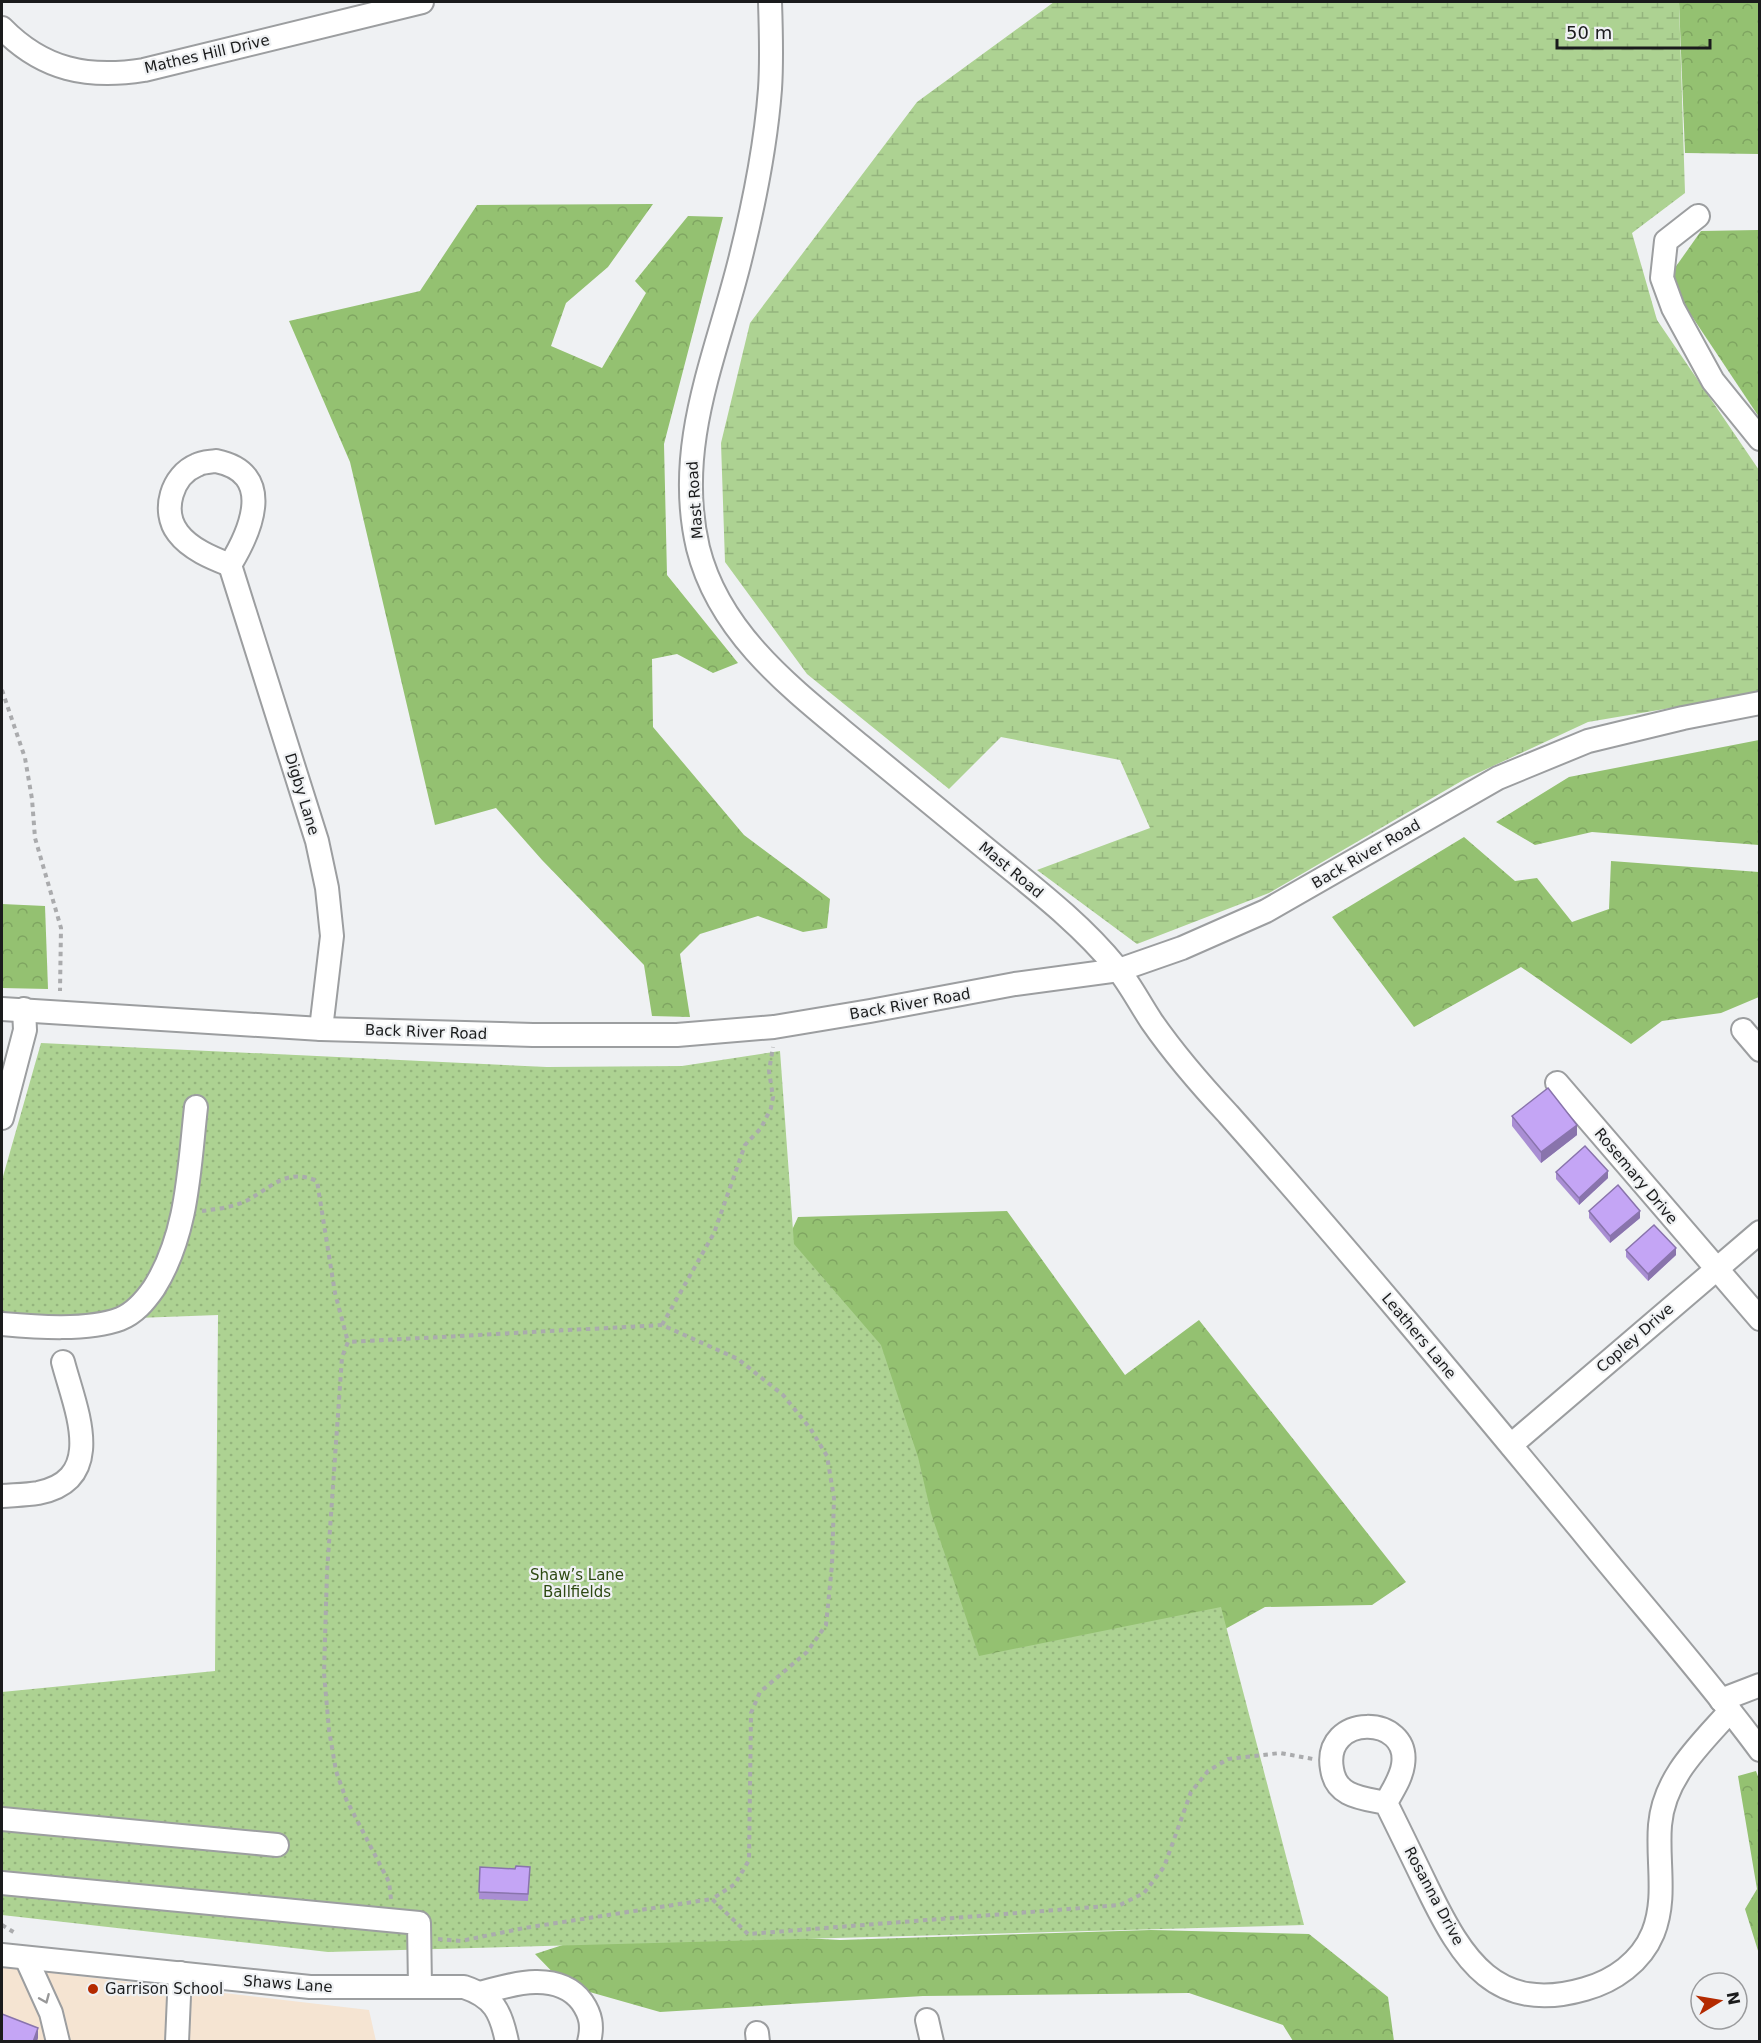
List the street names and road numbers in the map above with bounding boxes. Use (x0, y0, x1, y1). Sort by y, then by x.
street label: Mathes Hill Drive (143, 31, 271, 77)
street label: Mast Road (683, 460, 707, 540)
street label: Digby Lane (281, 751, 323, 837)
street label: Back River Road (1308, 816, 1424, 892)
street label: Mast Road (975, 838, 1047, 902)
street label: Back River Road (848, 985, 972, 1023)
street label: Back River Road (364, 1021, 488, 1043)
street label: Rosemary Drive (1591, 1124, 1681, 1228)
street label: Leathers Lane (1378, 1290, 1460, 1382)
street label: Copley Drive (1593, 1300, 1677, 1376)
street label: Rosanna Drive (1400, 1844, 1468, 1948)
street label: Shaws Lane (243, 1972, 333, 1996)

